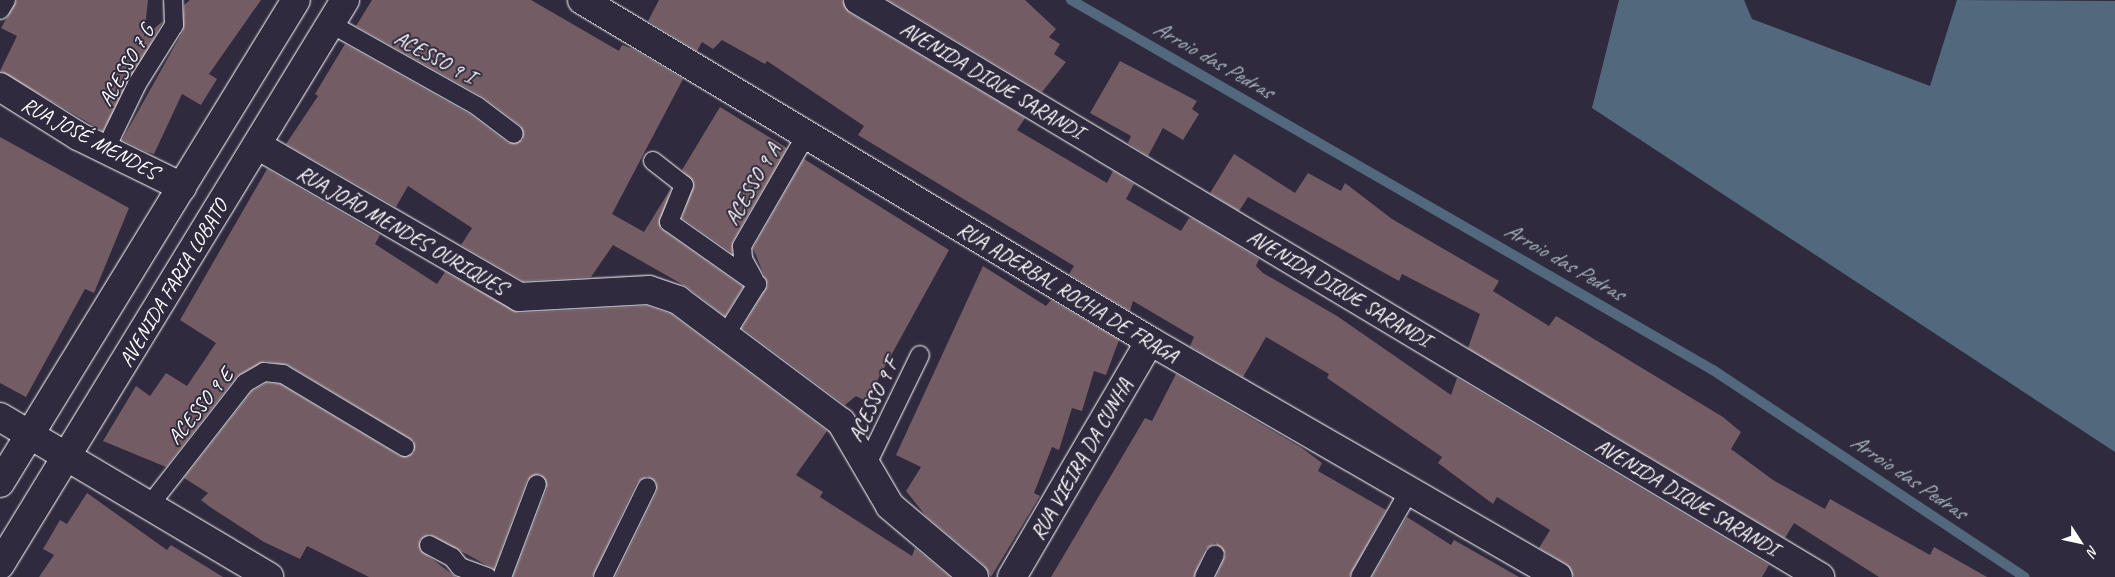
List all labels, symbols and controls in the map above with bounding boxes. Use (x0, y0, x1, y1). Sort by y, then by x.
street label: AVENIDA DIQUE SARANDI (896, 15, 1088, 145)
water label: Arroio das Pedras (1149, 15, 1277, 105)
street label: ACESSO 7 G (93, 20, 159, 110)
street label: ACESSO 9 I (390, 25, 480, 89)
street label: RUA JOSÉ MENDES (17, 91, 163, 185)
street label: ACESSO 9 A (719, 139, 785, 229)
street label: RUA JOÃO MENDES OURIQUES (293, 160, 511, 300)
street label: AVENIDA FARIA LOBATO (113, 194, 233, 372)
street label: RUA ADERBAL ROCHA DE FRAGA (952, 216, 1184, 368)
water label: Arroio das Pedras (1500, 217, 1628, 307)
street label: AVENIDA DIQUE SARANDI (1243, 223, 1435, 353)
street label: ACESSO 9 F (842, 354, 904, 446)
street label: ACESSO 9 E (162, 363, 238, 449)
street label: RUA VIEIRA DA CUNHA (1024, 374, 1138, 544)
water label: Arroio das Pedras (1846, 429, 1970, 525)
street label: AVENIDA DIQUE SARANDI (1591, 432, 1783, 562)
north arrow (2055, 517, 2105, 567)
text: N (2083, 542, 2102, 559)

